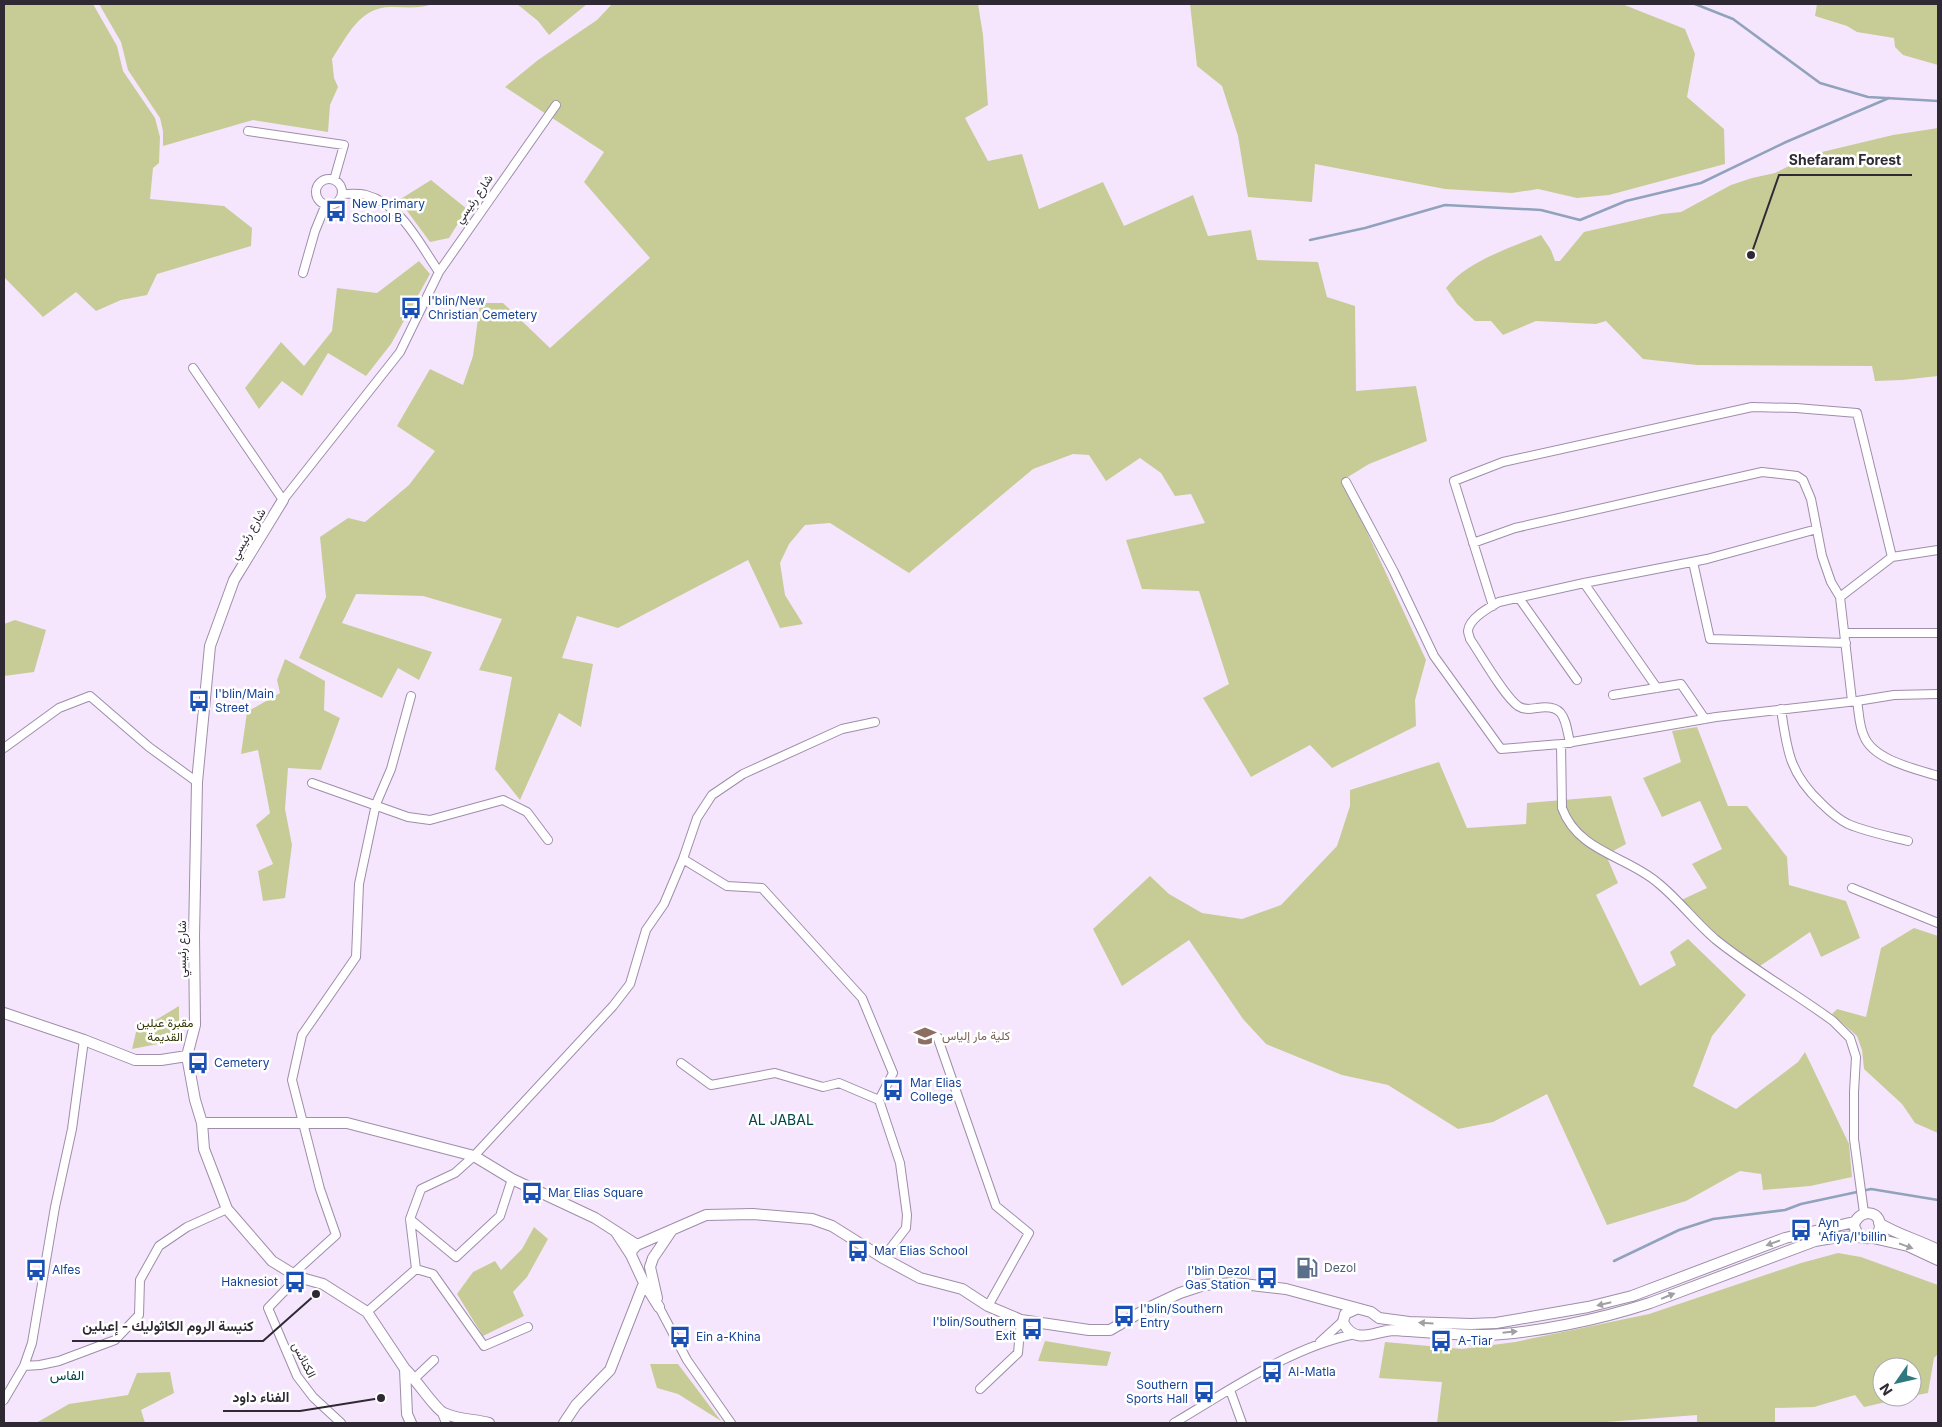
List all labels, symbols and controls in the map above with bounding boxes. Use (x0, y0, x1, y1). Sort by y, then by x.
callout: Shefaram Forest (1779, 146, 1912, 175)
text: Shefaram Forest (1789, 151, 1901, 168)
street label: شارع رئيسي (451, 171, 498, 228)
place label: New Primary School B (352, 196, 425, 225)
bus stop icon: New Primary School B (323, 198, 349, 224)
place label: I'blin/New Christian Cemetery (428, 293, 538, 322)
bus stop icon: I'blin/New Christian Cemetery (398, 295, 424, 321)
street label: شارع رئيسي (227, 506, 271, 563)
place label: I'blin/Main Street (215, 686, 274, 715)
bus stop icon: I'blin/Main Street (186, 688, 212, 714)
street label: شارع رئيسي (174, 921, 192, 977)
park label: مقبرة عبلين القديمة (137, 1015, 193, 1044)
school or university icon: كلية مار إلياس (912, 1023, 938, 1049)
place label: كلية مار إلياس (942, 1028, 1010, 1044)
bus stop icon: Cemetery (185, 1050, 211, 1076)
place label: Cemetery (214, 1055, 270, 1070)
place label: Mar Elias College (910, 1075, 962, 1104)
bus stop icon: Mar Elias College (880, 1077, 906, 1103)
district label: AL JABAL (748, 1111, 814, 1128)
bus stop icon: Mar Elias Square (519, 1180, 545, 1206)
place label: Mar Elias Square (548, 1185, 643, 1200)
place label: Ayn 'Afiya/I'billin (1818, 1215, 1887, 1244)
bus stop icon: Ayn 'Afiya/I'billin (1788, 1217, 1814, 1243)
bus stop icon: Mar Elias School (845, 1238, 871, 1264)
one-way arrow (1766, 1240, 1781, 1247)
place label: Mar Elias School (874, 1243, 968, 1258)
one-way arrow (1899, 1243, 1914, 1250)
fuel station icon: Dezol (1294, 1255, 1320, 1281)
bus stop icon: Alfes (23, 1257, 49, 1283)
place label: Dezol (1324, 1260, 1356, 1275)
place label: Alfes (52, 1262, 81, 1277)
place label: I'blin Dezol Gas Station (1185, 1263, 1250, 1292)
bus stop icon: I'blin Dezol Gas Station (1254, 1265, 1280, 1291)
bus stop icon: Haknesiot (282, 1269, 308, 1295)
place label: Haknesiot (221, 1274, 278, 1289)
one-way arrow (1661, 1292, 1676, 1300)
one-way arrow (1597, 1300, 1612, 1308)
place label: I'blin/Southern Entry (1140, 1301, 1223, 1330)
bus stop icon: I'blin/Southern Entry (1111, 1303, 1137, 1329)
callout: كنيسة الروم الكاثوليك - إعبلين (72, 1312, 263, 1341)
place label: I'blin/Southern Exit (933, 1314, 1016, 1343)
bus stop icon: I'blin/Southern Exit (1019, 1316, 1045, 1342)
text: كنيسة الروم الكاثوليك - إعبلين (82, 1317, 254, 1336)
one-way arrow (1418, 1319, 1434, 1327)
bus stop icon: Ein a-Khina (667, 1324, 693, 1350)
bus stop icon: A-Tiar (1428, 1328, 1454, 1354)
one-way arrow (1502, 1328, 1518, 1336)
place label: Ein a-Khina (696, 1329, 761, 1344)
place label: A-Tiar (1458, 1333, 1493, 1348)
street label: الكنائس (288, 1339, 320, 1381)
north arrow (1872, 1357, 1922, 1407)
bus stop icon: Al-Matla (1259, 1359, 1285, 1385)
place label: Al-Matla (1288, 1364, 1336, 1379)
district label: الفاس (50, 1366, 84, 1384)
place label: Southern Sports Hall (1126, 1377, 1188, 1406)
bus stop icon: Southern Sports Hall (1191, 1379, 1217, 1405)
text: N (1876, 1380, 1896, 1399)
callout: الفناء داود (223, 1382, 300, 1411)
text: الفناء داود (233, 1388, 289, 1406)

